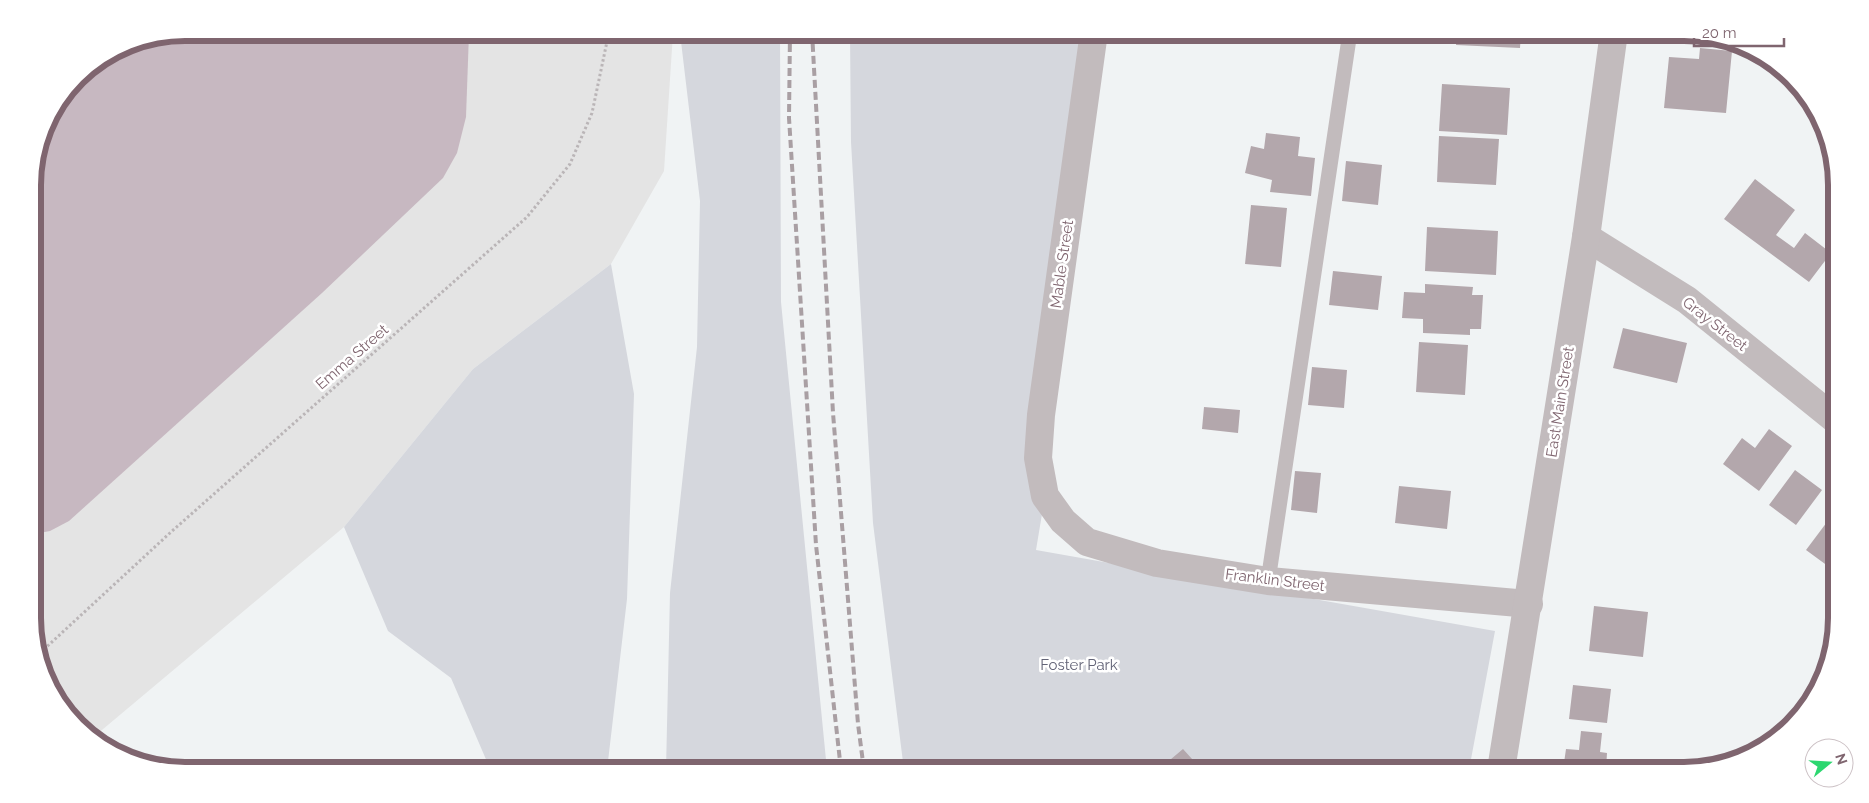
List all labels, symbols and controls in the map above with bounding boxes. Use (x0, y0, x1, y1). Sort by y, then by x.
scale bar (1694, 15, 1784, 47)
text: 20 m (1702, 24, 1737, 42)
street label: Mable Street (1047, 219, 1077, 309)
street label: Gray Street (1679, 293, 1751, 355)
street label: Emma Street (312, 321, 392, 393)
street label: East Main Street (1542, 345, 1578, 459)
street label: Franklin Street (1224, 565, 1326, 595)
park label: Foster Park (1040, 656, 1118, 674)
north arrow (1804, 738, 1854, 788)
text: N (1832, 751, 1851, 767)

